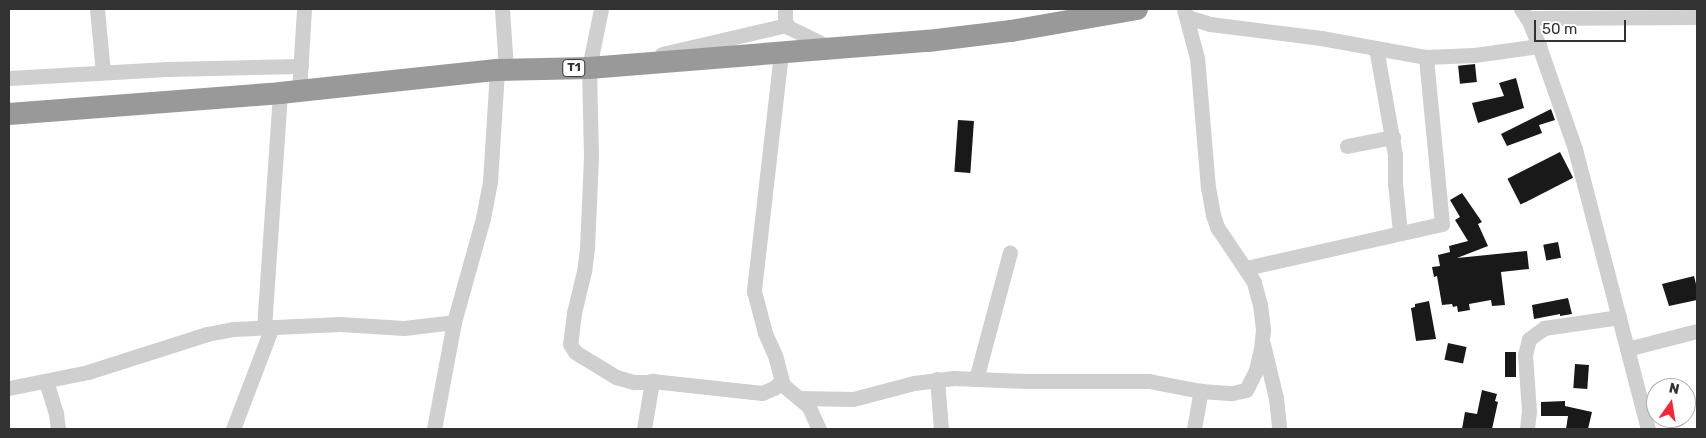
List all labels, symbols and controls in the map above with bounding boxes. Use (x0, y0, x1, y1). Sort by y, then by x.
scale bar (1536, 10, 1628, 42)
text: 50 m (1542, 20, 1577, 38)
road number: T1 (562, 58, 586, 78)
north arrow (1646, 378, 1696, 428)
text: N (1667, 379, 1681, 398)

